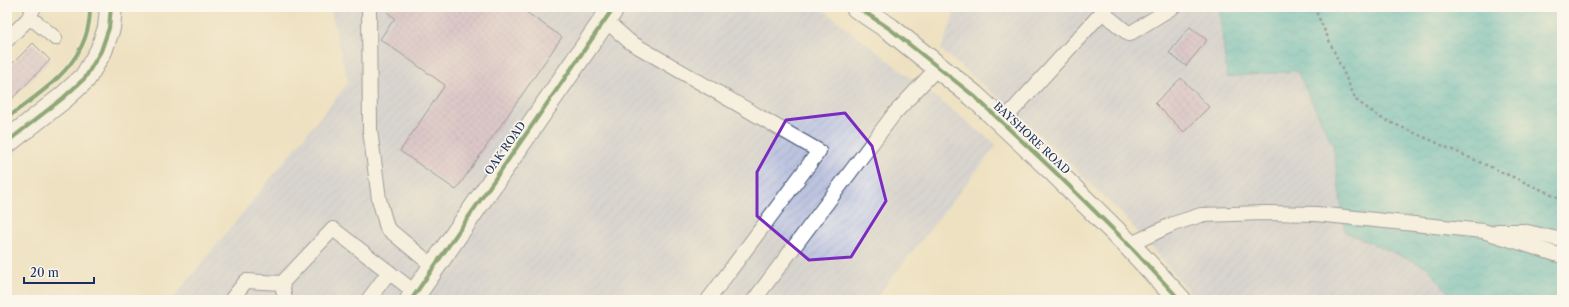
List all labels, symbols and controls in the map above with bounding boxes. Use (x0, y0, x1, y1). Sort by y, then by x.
street label: BAYSHORE ROAD (991, 99, 1073, 177)
street label: OAK ROAD (481, 119, 529, 177)
scale bar (24, 259, 94, 285)
text: 20 m (30, 265, 59, 280)

